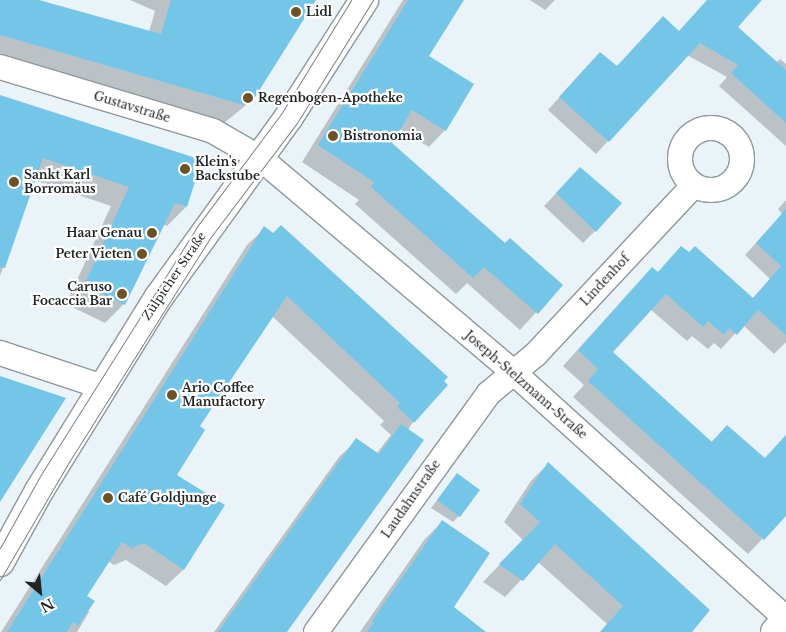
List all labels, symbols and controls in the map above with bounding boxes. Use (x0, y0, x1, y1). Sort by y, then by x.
place label: Lidl (306, 5, 332, 19)
marker: Lidl (290, 6, 302, 18)
street label: Gustavstraße (92, 88, 172, 126)
place label: Regenbogen-Apotheke (258, 91, 403, 105)
marker: Regenbogen-Apotheke (242, 92, 254, 104)
place label: Bistronomia (343, 129, 422, 143)
marker: Bistronomia (327, 130, 339, 142)
place label: Klein's Backstube (195, 155, 260, 183)
marker: Klein's Backstube (179, 163, 191, 175)
place label: Sankt Karl Borromäus (24, 168, 96, 196)
marker: Sankt Karl Borromäus (8, 176, 20, 188)
place label: Haar Genau (66, 226, 142, 240)
marker: Haar Genau (146, 227, 158, 239)
street label: Zülpicher Straße (139, 229, 209, 323)
place label: Peter Vieten (55, 247, 132, 261)
marker: Peter Vieten (136, 248, 148, 260)
street label: Lindenhof (577, 251, 633, 309)
place label: Caruso Focaccia Bar (32, 280, 112, 308)
marker: Caruso Focaccia Bar (116, 288, 128, 300)
street label: Joseph-Stelzmann-Straße (462, 328, 590, 442)
place label: Ario Coffee Manufactory (182, 381, 265, 409)
marker: Ario Coffee Manufactory (166, 389, 178, 401)
street label: Laudahnstraße (379, 457, 443, 541)
place label: Café Goldjunge (118, 491, 217, 505)
marker: Café Goldjunge (102, 492, 114, 504)
north arrow (15, 567, 65, 617)
text: N (37, 594, 57, 616)

